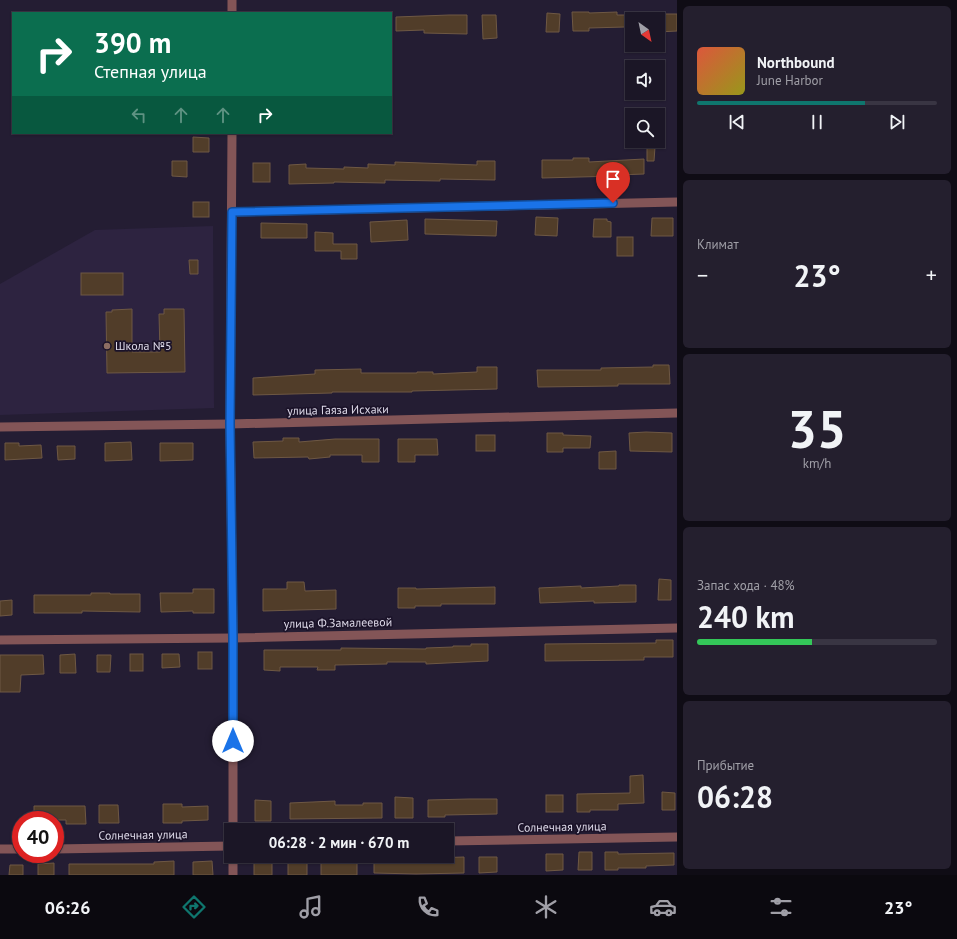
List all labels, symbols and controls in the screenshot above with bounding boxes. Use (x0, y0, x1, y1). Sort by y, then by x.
north arrow (625, 12, 665, 52)
map controls (625, 12, 665, 148)
text: 390 m (94, 24, 171, 61)
icon: right (28, 28, 80, 80)
text: Northbound (757, 53, 834, 72)
text: Степная улица (94, 60, 207, 83)
button: sound (625, 60, 665, 100)
text: June Harbor (757, 72, 823, 89)
icon: left (128, 104, 150, 126)
icon: ahead (170, 104, 192, 126)
icon: ahead (212, 104, 234, 126)
icon: right (254, 104, 276, 126)
button: search (625, 108, 665, 148)
icon: previous (726, 111, 748, 133)
icon: pause (806, 111, 828, 133)
icon: next (886, 111, 908, 133)
pin (596, 162, 630, 203)
icon: arrive (602, 168, 624, 190)
text: Климат (697, 236, 739, 253)
text: 23° (793, 256, 841, 295)
text: − (697, 261, 708, 289)
text: + (926, 261, 937, 289)
place label: Школа №5 (115, 338, 172, 353)
marker: Школа №5 (102, 341, 112, 351)
text: 35 (788, 395, 846, 462)
street label: улица Гаяза Исхаки (287, 401, 389, 418)
text: km/h (803, 455, 831, 472)
text: Запас хода · 48% (697, 577, 795, 594)
text: 240 km (697, 597, 795, 636)
street label: улица Ф.Замалеевой (284, 614, 392, 631)
position arrow (212, 720, 254, 762)
text: Прибытие (697, 757, 754, 774)
text: 06:28 (697, 777, 773, 816)
speed limit sign: 40 (12, 811, 64, 863)
street label: Солнечная улица (517, 818, 607, 835)
street label: Солнечная улица (98, 826, 188, 843)
text: 06:28 · 2 мин · 670 m (269, 833, 409, 852)
icon: directions (180, 893, 208, 921)
icon: music (297, 893, 325, 921)
icon: phone (414, 893, 442, 921)
icon: climate (532, 893, 560, 921)
icon: car (649, 893, 677, 921)
icon: filters (767, 893, 795, 921)
text: 06:26 (45, 896, 90, 919)
text: 23° (884, 896, 912, 919)

